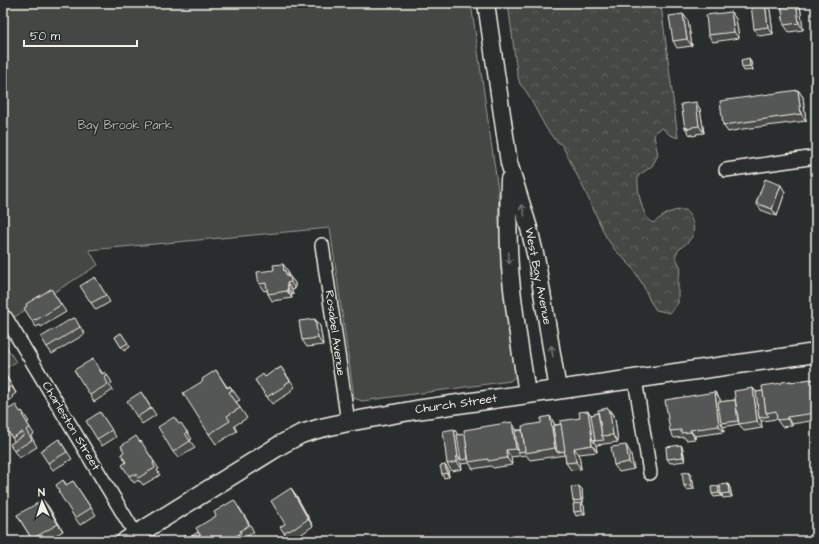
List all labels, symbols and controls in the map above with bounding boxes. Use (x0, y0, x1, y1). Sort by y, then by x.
scale bar (24, 22, 137, 48)
text: 50 m (30, 28, 61, 45)
park label: Bay Brook Park (78, 117, 173, 135)
one-way arrow (519, 204, 526, 217)
street label: West Bay Avenue (519, 226, 556, 327)
one-way arrow (506, 251, 513, 264)
street label: Rosabel Avenue (321, 289, 349, 377)
one-way arrow (548, 345, 556, 358)
street label: Charleston Street (38, 378, 104, 474)
street label: Church Street (414, 390, 498, 418)
north arrow (22, 482, 62, 522)
text: N (37, 485, 45, 500)

